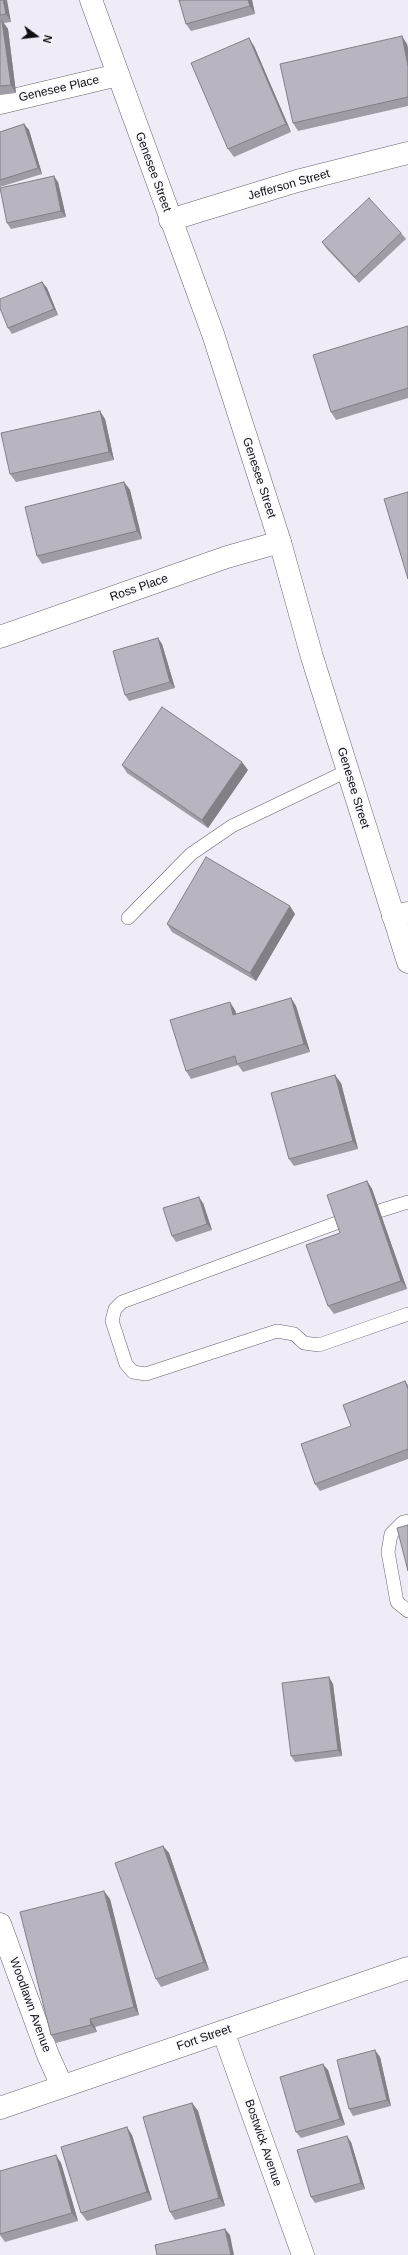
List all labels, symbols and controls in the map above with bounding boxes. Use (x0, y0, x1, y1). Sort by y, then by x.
north arrow (16, 16, 56, 56)
text: N (41, 34, 54, 44)
street label: Genesee Place (17, 73, 101, 105)
street label: Genesee Street (132, 130, 174, 214)
street label: Jefferson Street (246, 166, 332, 204)
street label: Genesee Street (239, 436, 279, 520)
street label: Ross Place (108, 571, 170, 605)
street label: Genesee Street (334, 746, 372, 830)
street label: Woodlawn Avenue (6, 1956, 54, 2054)
street label: Fort Street (175, 2022, 233, 2054)
street label: Bostwick Avenue (241, 2098, 285, 2188)

